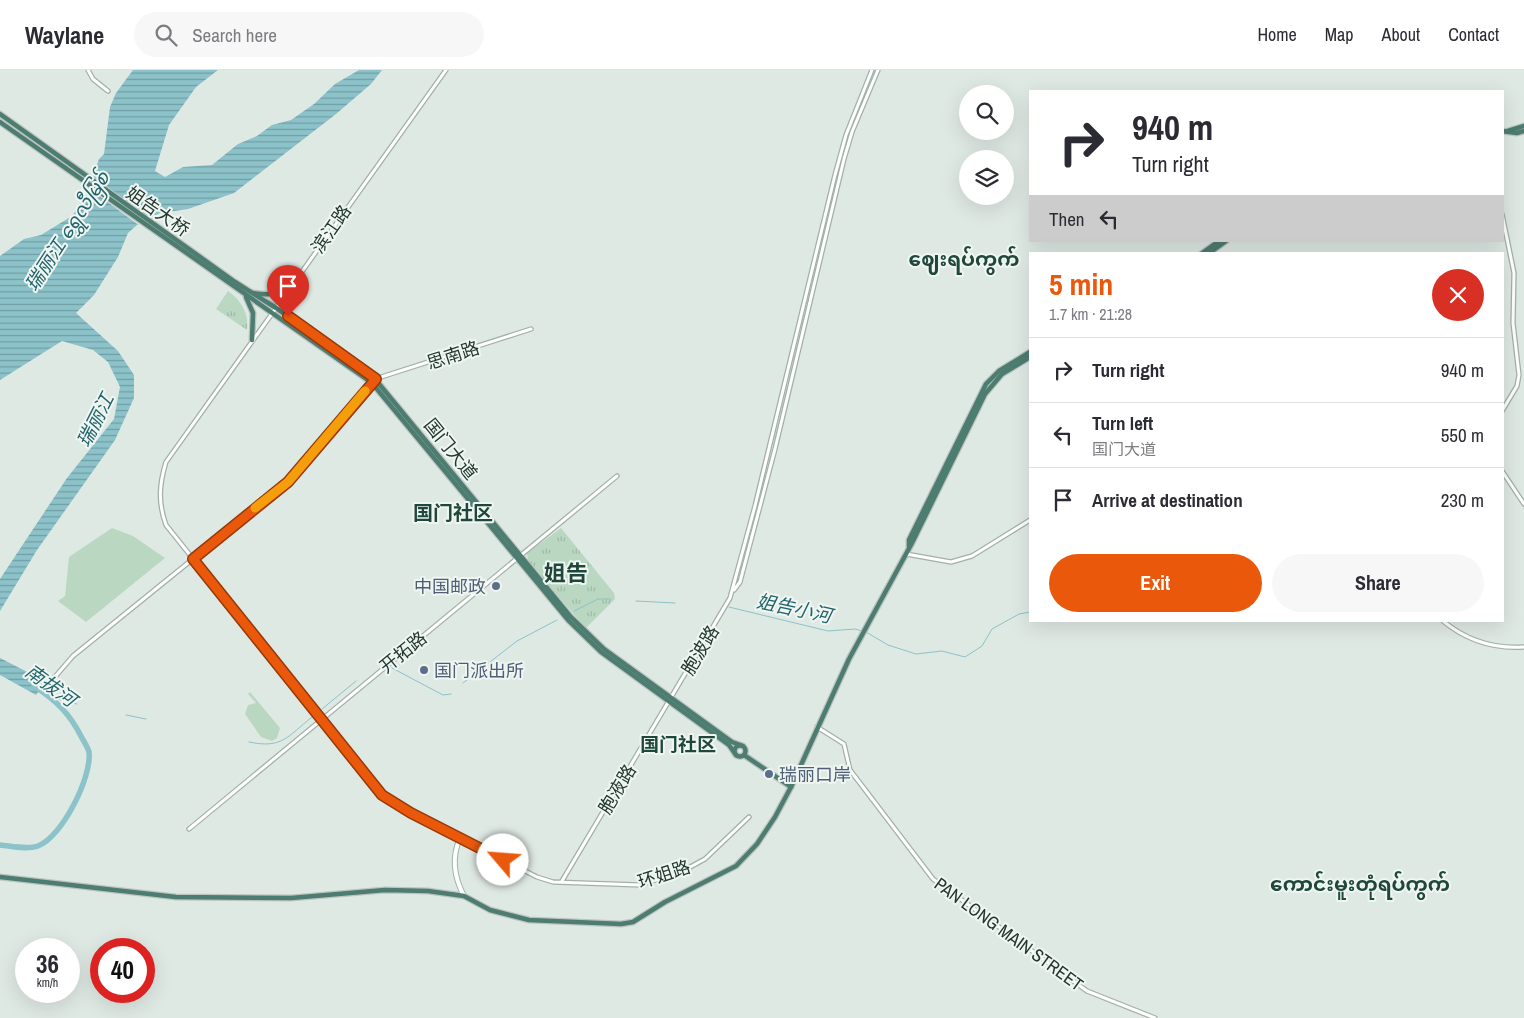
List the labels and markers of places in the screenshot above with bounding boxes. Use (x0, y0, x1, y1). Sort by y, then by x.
pin (267, 265, 309, 316)
place label: 中国邮政 (414, 574, 486, 599)
marker: 中国邮政 (490, 580, 502, 592)
place label: 国门派出所 (434, 658, 524, 683)
marker: 国门派出所 (418, 664, 430, 676)
place label: 瑞丽口岸 (779, 762, 851, 787)
marker: 瑞丽口岸 (763, 768, 775, 780)

